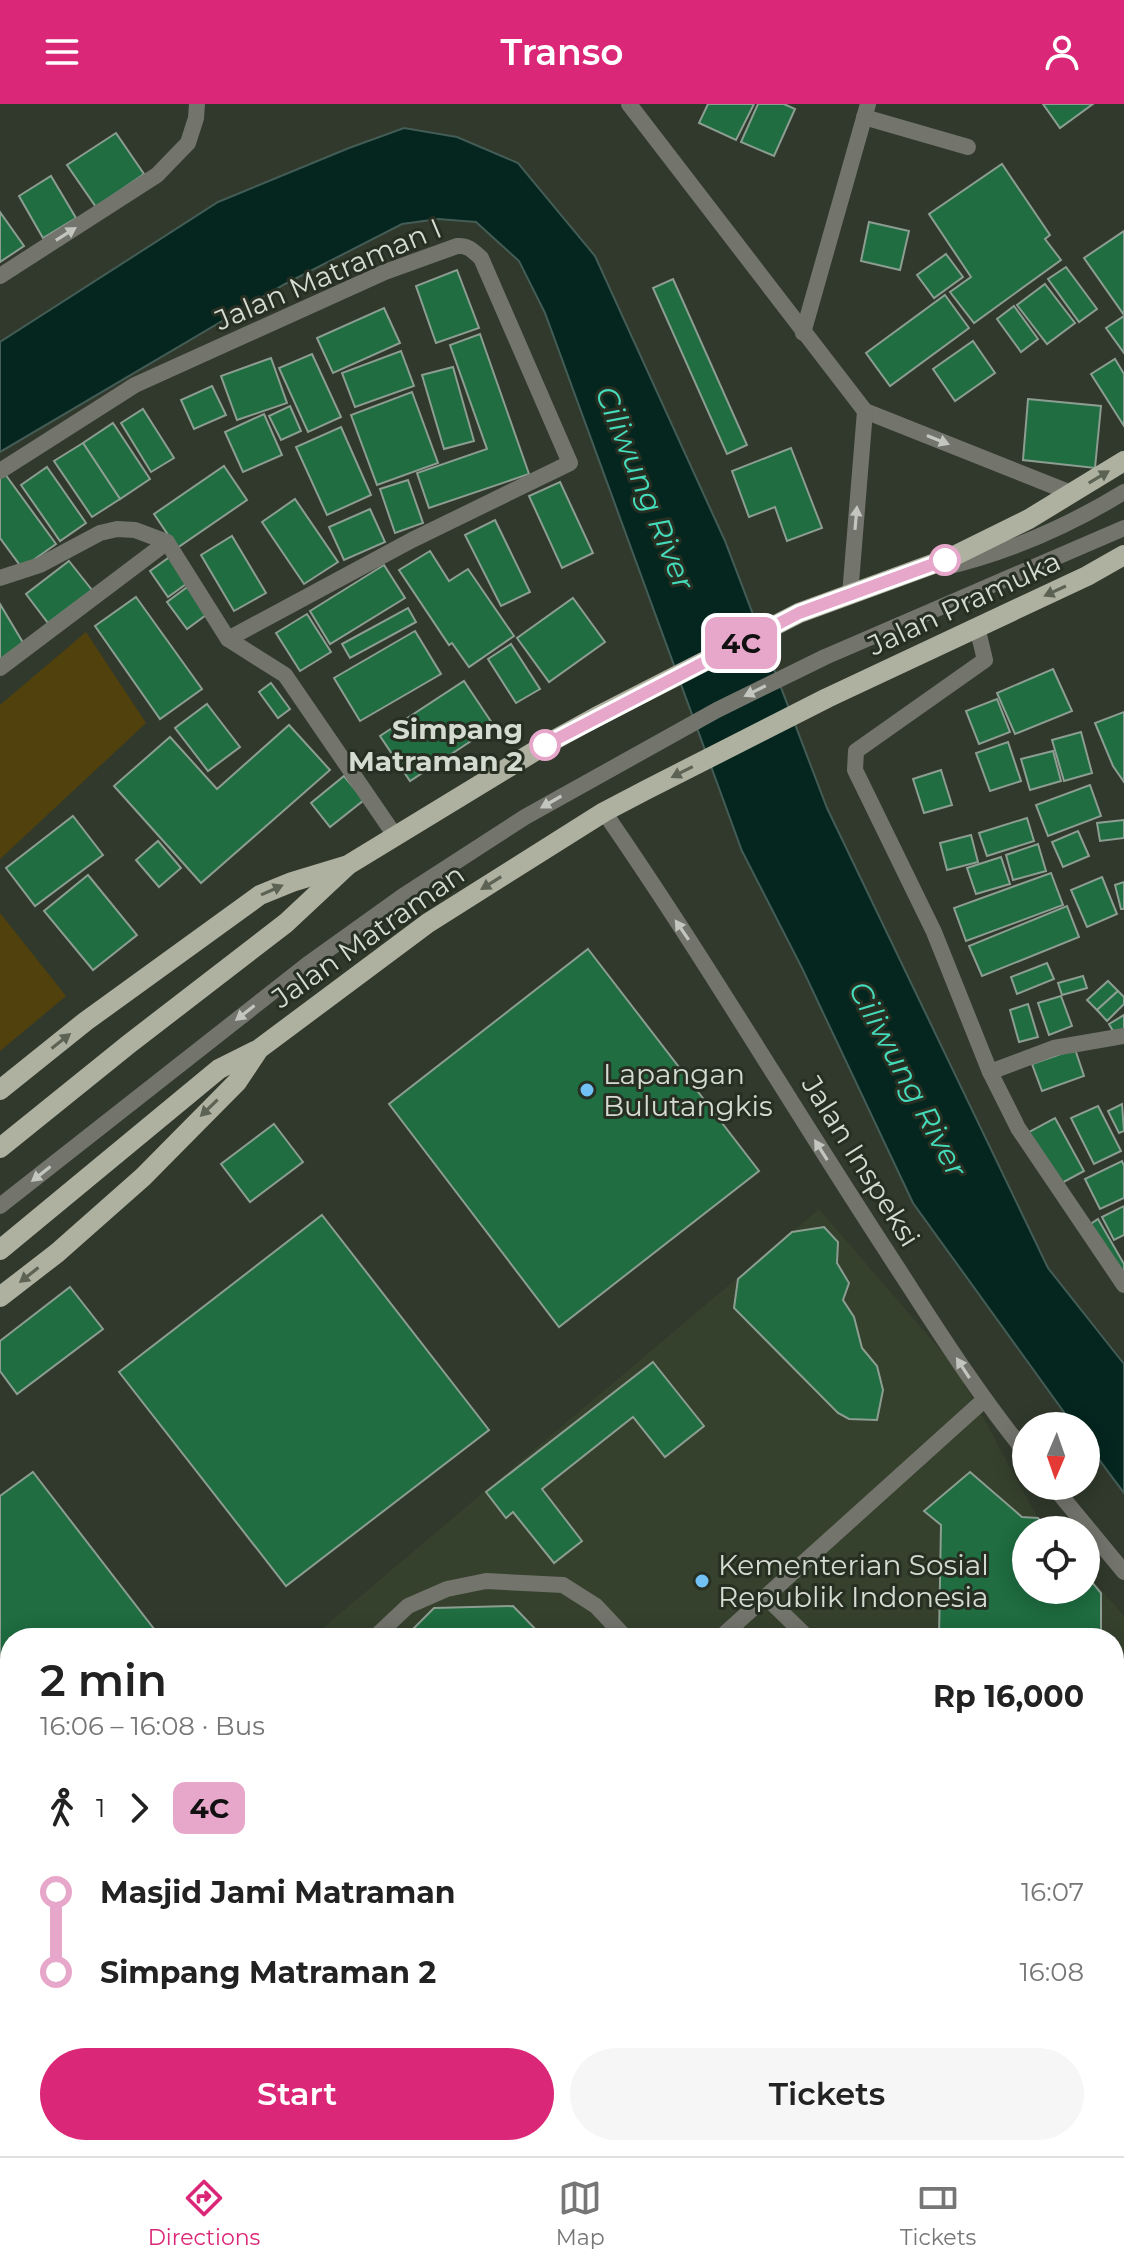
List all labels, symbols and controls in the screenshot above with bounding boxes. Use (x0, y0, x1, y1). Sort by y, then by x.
icon: menu (40, 30, 84, 74)
text: Transo (500, 30, 624, 74)
icon: person (1040, 30, 1084, 74)
street label: Jalan Matraman I (209, 211, 447, 338)
one-way arrow (55, 228, 77, 242)
water label: Ciliwung River (587, 381, 703, 596)
one-way arrow (926, 433, 950, 446)
one-way arrow (1088, 470, 1110, 484)
one-way arrow (850, 505, 863, 530)
street label: Jalan Pramuka (861, 544, 1066, 663)
unlabelled marker (930, 545, 960, 575)
one-way arrow (1043, 584, 1066, 598)
line badge: 4C (705, 617, 777, 669)
text: 4C (721, 626, 761, 660)
one-way arrow (743, 684, 766, 698)
place label: Simpang Matraman 2 (348, 712, 523, 778)
marker: Simpang Matraman 2 (530, 730, 560, 760)
one-way arrow (671, 765, 694, 778)
one-way arrow (540, 795, 563, 809)
street label: Jalan Matraman (264, 857, 471, 1016)
one-way arrow (480, 876, 502, 890)
one-way arrow (261, 884, 284, 897)
one-way arrow (675, 920, 690, 941)
water label: Ciliwung River (841, 975, 976, 1184)
one-way arrow (235, 1004, 255, 1020)
one-way arrow (51, 1033, 71, 1050)
place label: Lapangan Bulutangkis (603, 1057, 773, 1123)
street label: Jalan Inspeksi (794, 1068, 927, 1253)
marker: Lapangan Bulutangkis (578, 1081, 596, 1099)
one-way arrow (200, 1099, 219, 1117)
one-way arrow (815, 1139, 829, 1161)
one-way arrow (31, 1165, 51, 1181)
one-way arrow (19, 1267, 39, 1283)
one-way arrow (956, 1357, 971, 1379)
north arrow (1012, 1412, 1100, 1500)
map controls (1012, 1412, 1100, 1604)
button: locate (1012, 1516, 1100, 1604)
place label: Kementerian Sosial Republik Indonesia (718, 1548, 989, 1614)
marker: Kementerian Sosial Republik Indonesia (693, 1572, 711, 1590)
text: 2 min (40, 1653, 167, 1707)
text: Rp 16,000 (933, 1678, 1084, 1715)
text: 16:06 – 16:08 · Bus (40, 1710, 265, 1742)
icon: walk (40, 1786, 84, 1830)
icon: forward (117, 1786, 161, 1830)
text: 4C (189, 1791, 229, 1825)
text: 1 (96, 1792, 105, 1824)
text: Masjid Jami Matraman (100, 1874, 456, 1911)
text: 16:07 (1021, 1876, 1084, 1908)
text: Simpang Matraman 2 (100, 1954, 436, 1991)
text: 16:08 (1019, 1956, 1084, 1988)
button: Start (40, 2048, 554, 2140)
button: Tickets (570, 2048, 1084, 2140)
tab: Directions (148, 2176, 260, 2251)
tab: Map (556, 2176, 605, 2251)
tab: Tickets (900, 2176, 976, 2251)

